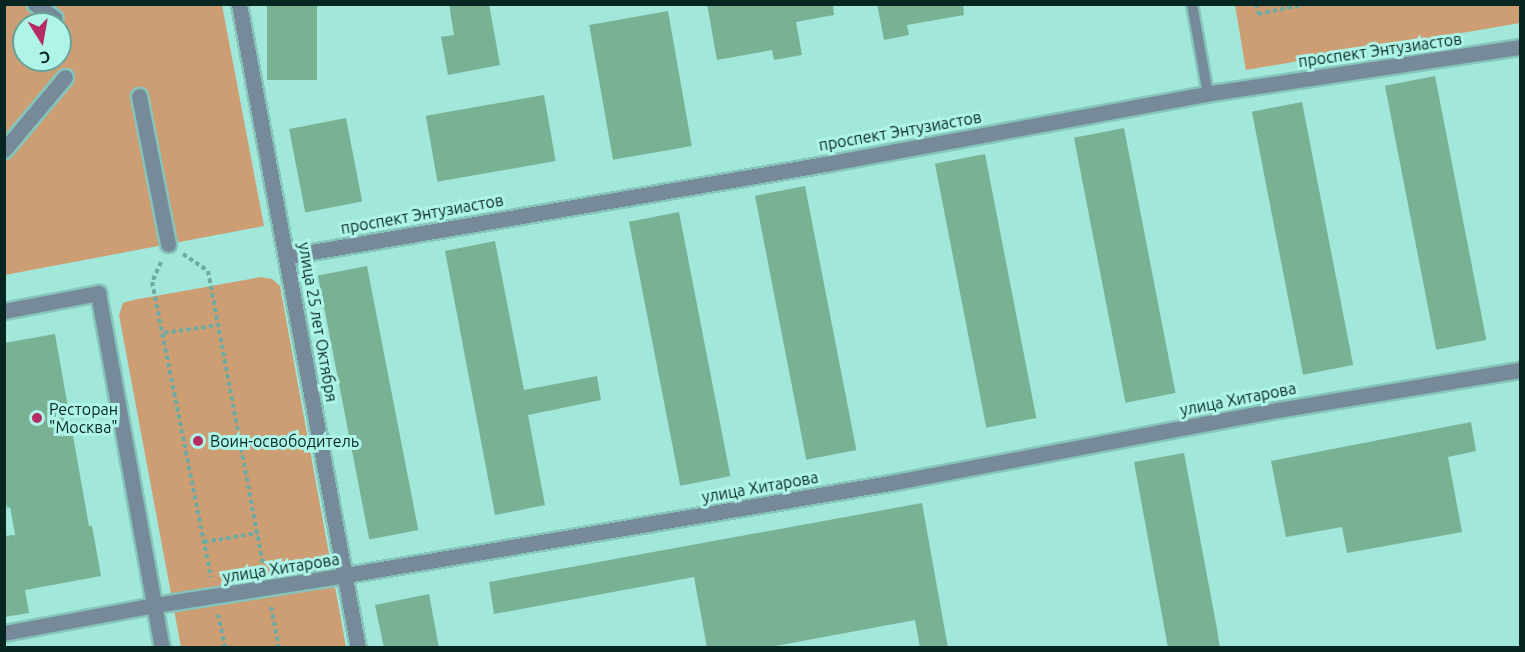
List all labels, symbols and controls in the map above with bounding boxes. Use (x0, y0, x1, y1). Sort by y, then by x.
north arrow (12, 12, 72, 72)
street label: проспект Энтузиастов (1297, 29, 1463, 71)
text: С (38, 48, 52, 68)
street label: проспект Энтузиастов (817, 107, 983, 155)
street label: проспект Энтузиастов (339, 190, 505, 238)
street label: улица 25 лет Октября (294, 241, 342, 403)
street label: улица Хитарова (1178, 378, 1298, 420)
place label: Ресторан "Москва" (49, 399, 118, 437)
marker: Ресторан "Москва" (30, 411, 44, 425)
place label: Воин-освободитель (210, 431, 359, 451)
marker: Воин-освободитель (191, 434, 205, 448)
street label: улица Хитарова (700, 467, 820, 507)
street label: улица Хитарова (221, 549, 341, 587)

